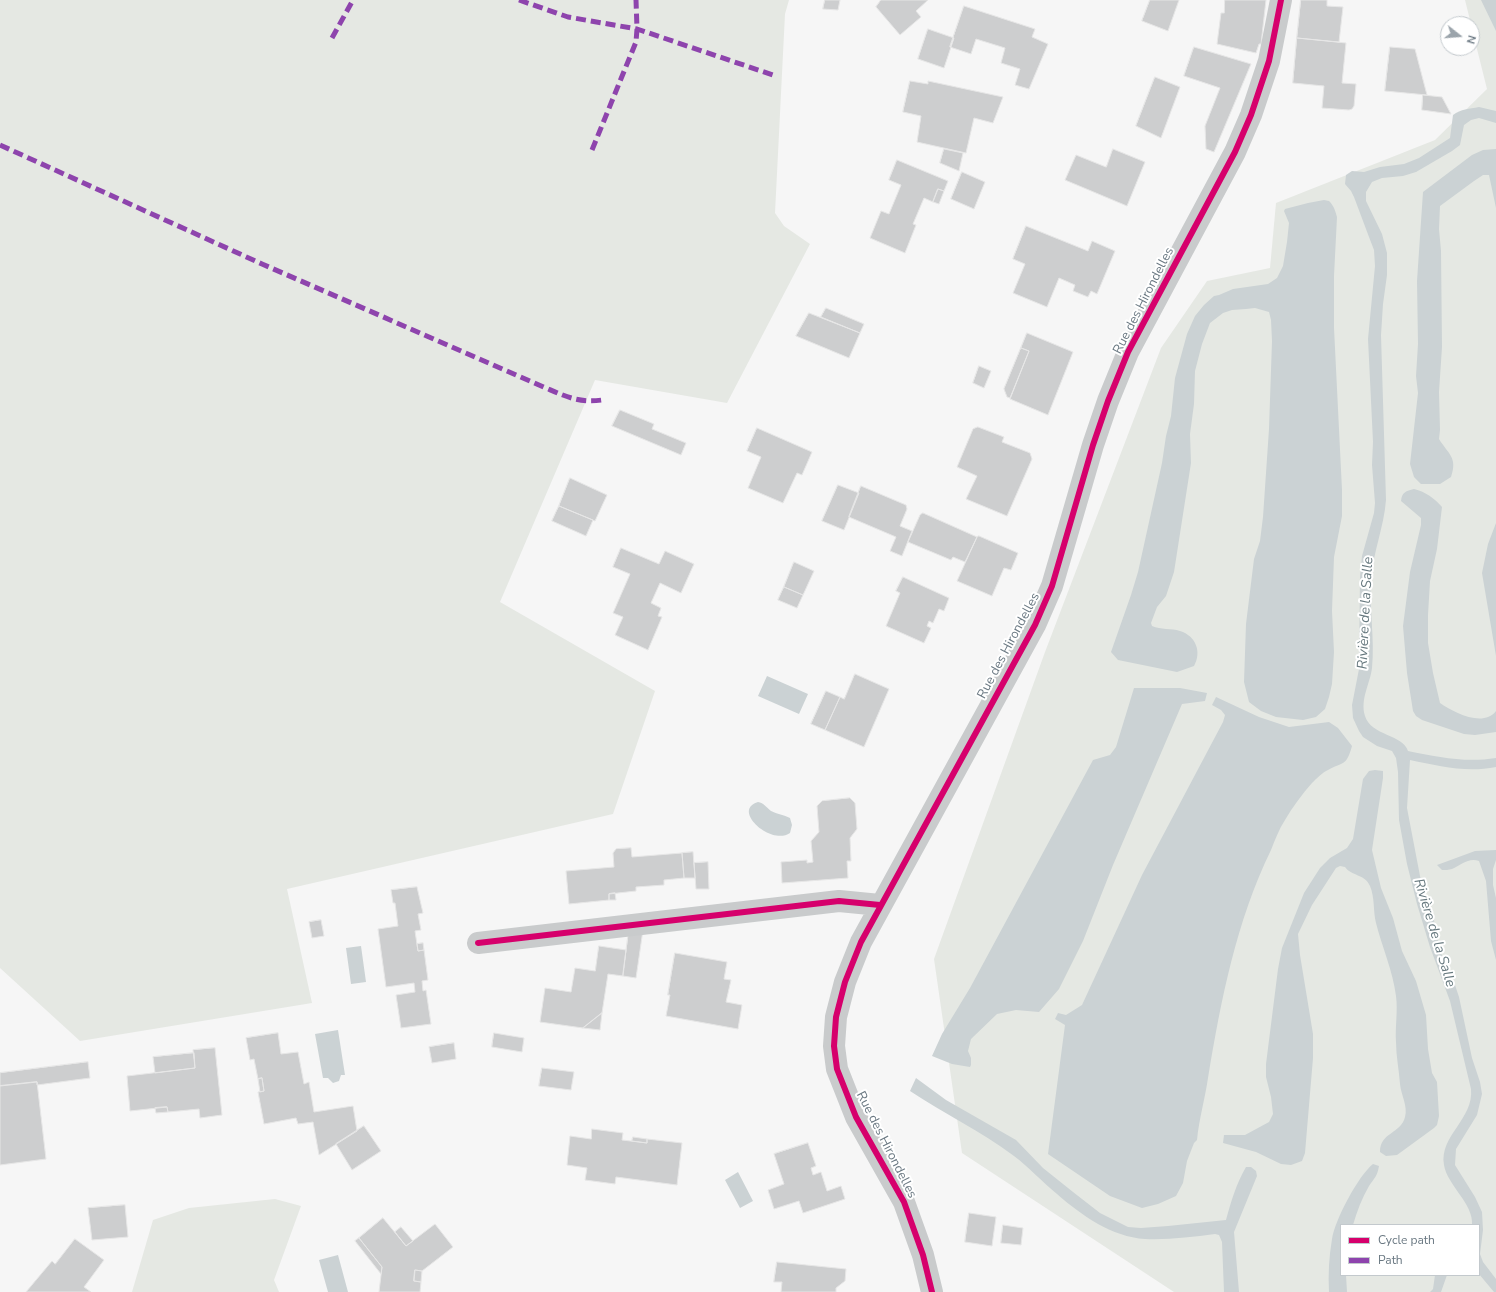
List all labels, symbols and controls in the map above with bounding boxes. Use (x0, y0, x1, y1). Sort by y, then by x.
north arrow (1440, 16, 1480, 56)
text: N (1463, 33, 1479, 45)
street label: Rue des Hirondelles (1110, 245, 1178, 357)
water label: Rivière de la Salle (1355, 556, 1377, 670)
street label: Rue des Hirondelles (974, 590, 1044, 702)
water label: Rivière de la Salle (1410, 877, 1458, 989)
street label: Rue des Hirondelles (852, 1089, 920, 1201)
legend (1340, 1224, 1480, 1276)
text: Cycle path (1378, 1232, 1435, 1248)
text: Path (1378, 1252, 1403, 1268)

